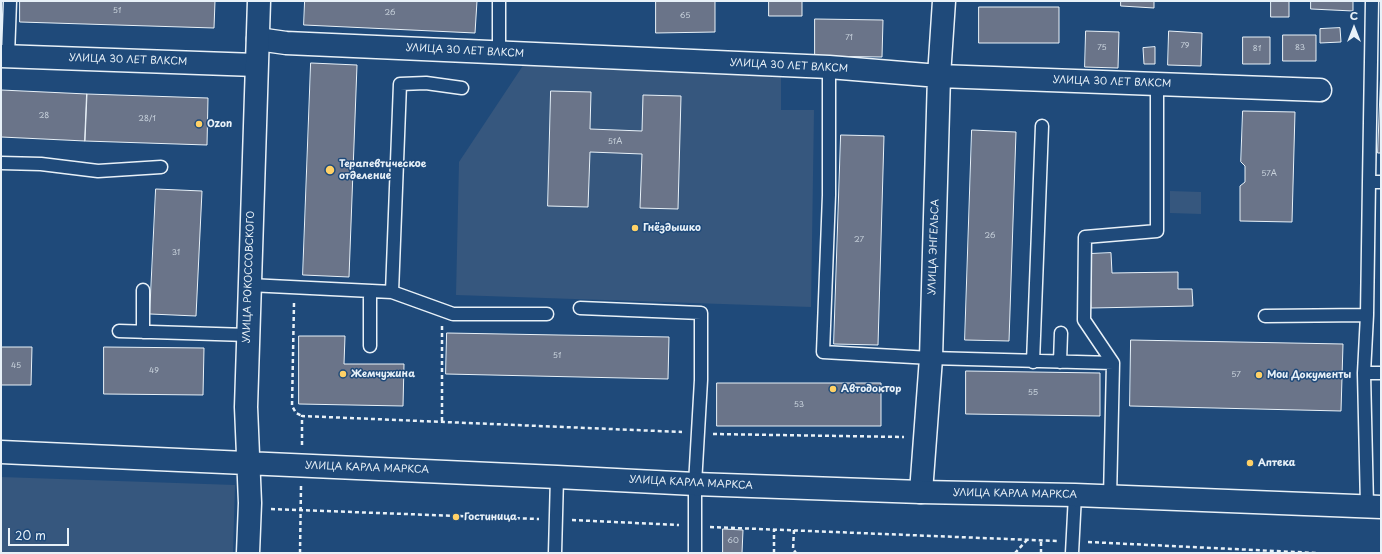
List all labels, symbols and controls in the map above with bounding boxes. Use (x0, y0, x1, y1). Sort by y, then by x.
house number: 51 (113, 6, 121, 16)
text: С (1350, 7, 1358, 24)
house number: 26 (385, 8, 395, 18)
north arrow (1334, 8, 1374, 48)
house number: 65 (680, 11, 690, 21)
house number: 71 (845, 33, 853, 43)
house number: 79 (1180, 41, 1190, 51)
street label: УЛИЦА 30 ЛЕТ ВЛКСМ (406, 42, 524, 60)
house number: 75 (1097, 43, 1107, 53)
house number: 83 (1295, 43, 1305, 53)
house number: 81 (1253, 44, 1261, 54)
street label: УЛИЦА 30 ЛЕТ ВЛКСМ (69, 52, 187, 68)
street label: УЛИЦА 30 ЛЕТ ВЛКСМ (730, 57, 848, 75)
street label: УЛИЦА 30 ЛЕТ ВЛКСМ (1053, 74, 1171, 90)
house number: 28 (39, 111, 49, 121)
house number: 28/1 (138, 114, 156, 124)
place label: Ozon (207, 118, 232, 130)
marker: Ozon (194, 119, 204, 129)
house number: 51А (608, 137, 622, 147)
place label: Терапевтическое отделение (339, 158, 426, 182)
marker: Терапевтическое отделение (324, 164, 336, 176)
house number: 57А (1261, 169, 1277, 179)
street label: УЛИЦА ЭНГЕЛЬСА (926, 199, 942, 295)
street label: УЛИЦА РОКОССОВСКОГО (241, 211, 257, 343)
place label: Гнёздышко (643, 222, 701, 234)
marker: Гнёздышко (630, 223, 640, 233)
house number: 26 (985, 231, 995, 241)
house number: 27 (854, 235, 864, 245)
house number: 31 (172, 248, 180, 258)
house number: 51 (553, 351, 561, 361)
house number: 45 (11, 361, 21, 371)
house number: 49 (149, 366, 159, 376)
place label: Жемчужина (351, 368, 415, 380)
marker: Жемчужина (338, 369, 348, 379)
place label: Мои Документы (1267, 369, 1351, 381)
house number: 57 (1231, 370, 1241, 380)
marker: Мои Документы (1254, 370, 1264, 380)
place label: Автодоктор (841, 383, 901, 395)
marker: Автодоктор (828, 384, 838, 394)
house number: 55 (1028, 388, 1038, 398)
house number: 53 (794, 400, 804, 410)
place label: Аптека (1258, 457, 1295, 469)
marker: Аптека (1245, 458, 1255, 468)
street label: УЛИЦА КАРЛА МАРКСА (305, 460, 429, 476)
street label: УЛИЦА КАРЛА МАРКСА (629, 474, 753, 492)
street label: УЛИЦА КАРЛА МАРКСА (953, 487, 1077, 501)
place label: Гостиница (464, 511, 517, 523)
marker: Гостиница (451, 512, 461, 522)
scale bar (10, 520, 71, 546)
text: 20 m (15, 526, 46, 544)
house number: 60 (727, 536, 739, 546)

